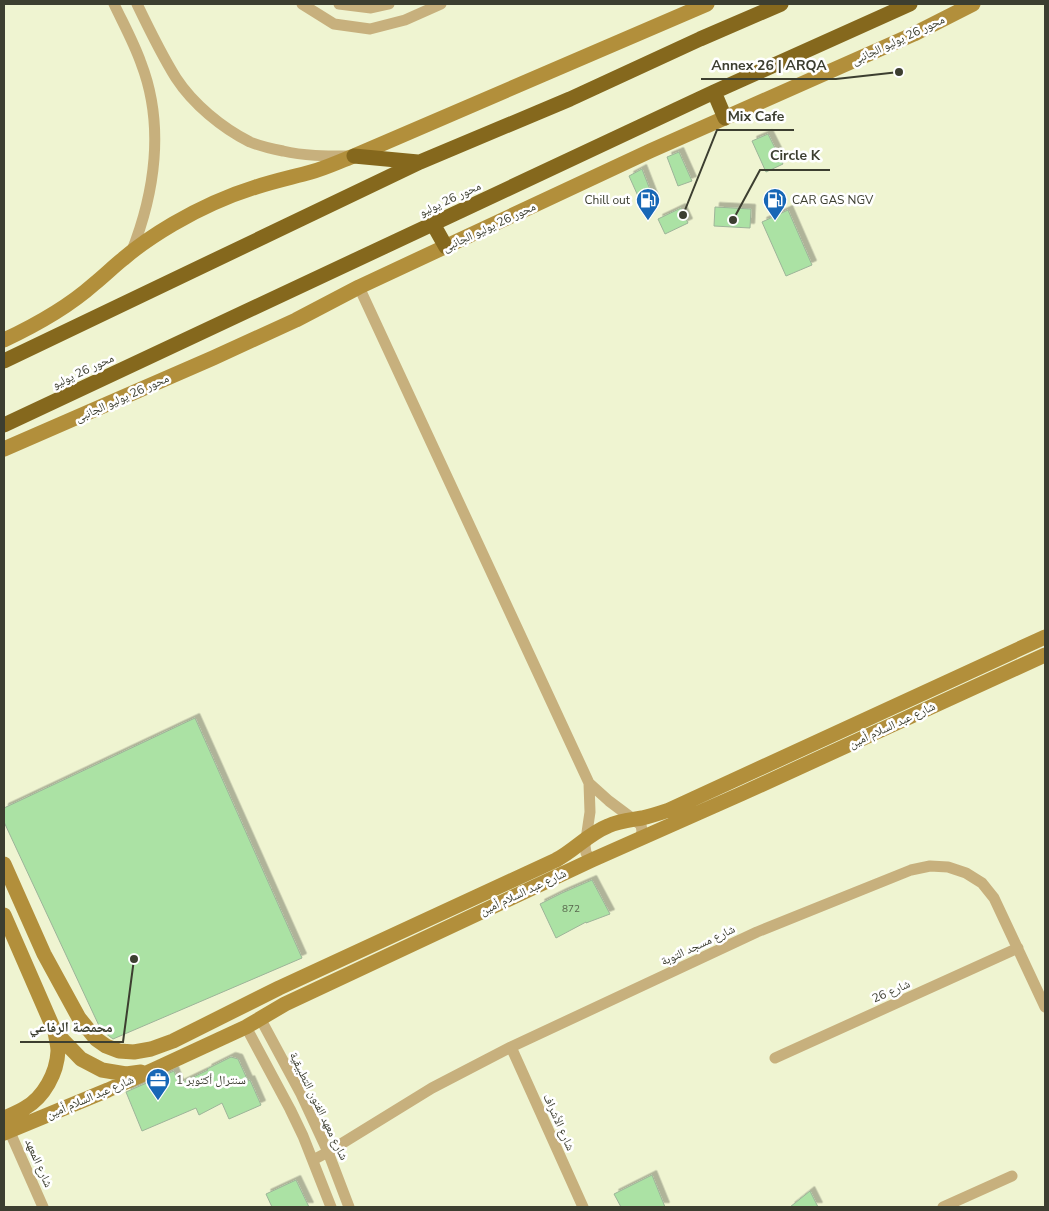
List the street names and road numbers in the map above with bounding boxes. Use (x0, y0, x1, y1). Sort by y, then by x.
street label: محور 26 يوليو الجانبى (849, 11, 947, 69)
street label: محور 26 يوليو (416, 178, 484, 220)
street label: محور 26 يوليو الجانبى (440, 198, 538, 256)
street label: محور 26 يوليو (49, 350, 117, 392)
street label: محور 26 يوليو الجانبى (73, 370, 171, 426)
street label: شارع عبد السلام أمين (846, 698, 938, 752)
street label: شارع عبد السلام أمين (477, 865, 569, 919)
street label: شارع مسجد التوبة (658, 921, 738, 969)
street label: شارع 26 (869, 975, 913, 1007)
street label: شارع معهد الفنون التطبيقية (286, 1049, 352, 1163)
street label: شارع عبد السلام أمين (44, 1071, 136, 1123)
street label: شارع الأشراف (539, 1091, 579, 1153)
street label: شارع المعهد (21, 1136, 57, 1190)

